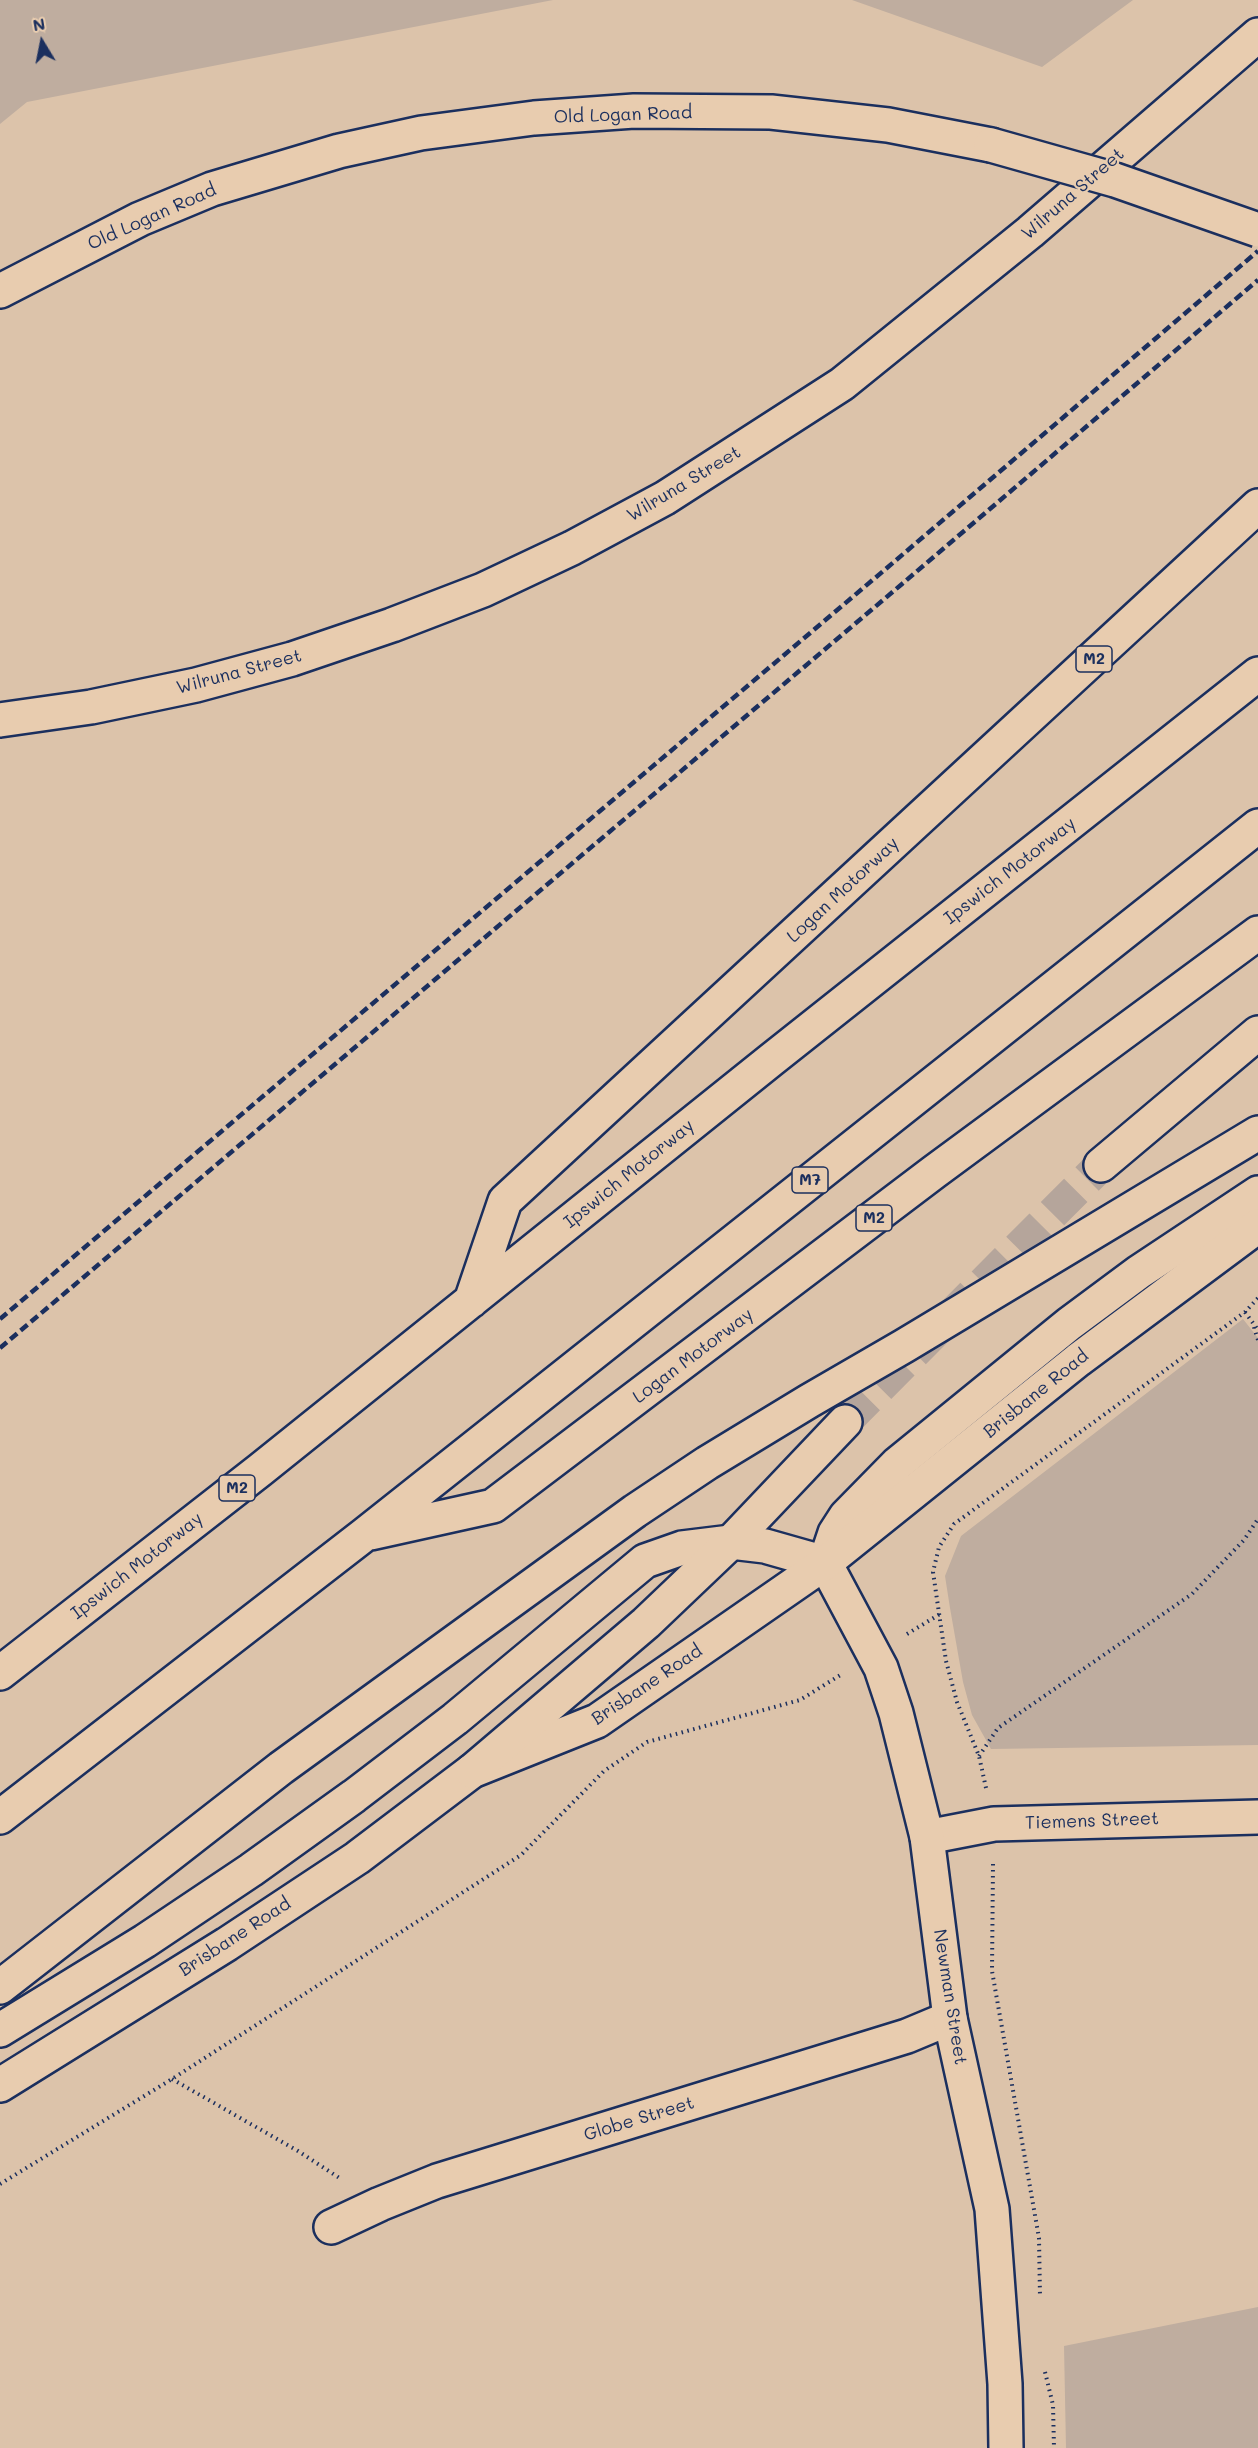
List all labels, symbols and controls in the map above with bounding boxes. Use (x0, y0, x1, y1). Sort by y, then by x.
north arrow (12, 12, 72, 72)
text: N (31, 12, 47, 35)
street label: Old Logan Road (554, 102, 692, 128)
street label: Wilruna Street (1017, 144, 1129, 244)
street label: Old Logan Road (84, 179, 220, 255)
street label: Wilruna Street (623, 442, 745, 526)
street label: Wilruna Street (174, 645, 304, 699)
road number: M2 (1076, 646, 1112, 672)
street label: Ipswich Motorway (940, 813, 1080, 929)
street label: Logan Motorway (783, 833, 903, 947)
street label: Ipswich Motorway (560, 1115, 698, 1233)
road number: M7 (792, 1167, 828, 1193)
road number: M2 (856, 1205, 892, 1231)
street label: Logan Motorway (629, 1304, 757, 1408)
street label: Brisbane Road (979, 1345, 1093, 1443)
road number: M2 (219, 1475, 255, 1501)
street label: Ipswich Motorway (67, 1508, 207, 1624)
street label: Brisbane Road (588, 1640, 706, 1730)
street label: Tiemens Street (1025, 1808, 1159, 1834)
street label: Brisbane Road (175, 1893, 295, 1981)
street label: Newman Street (929, 1928, 971, 2066)
street label: Globe Street (581, 2092, 697, 2146)

